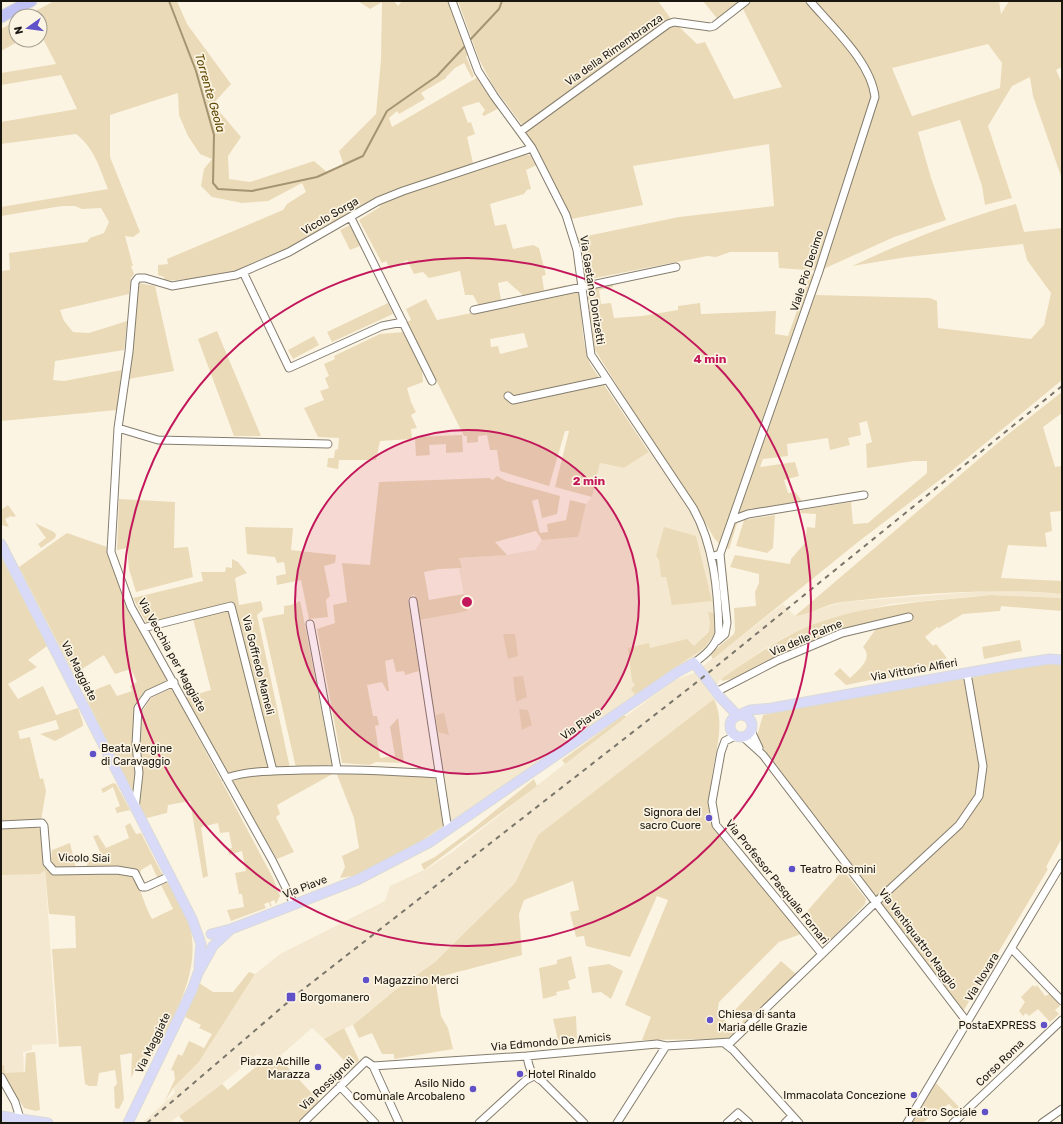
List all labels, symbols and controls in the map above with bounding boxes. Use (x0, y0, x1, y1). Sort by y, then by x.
north arrow (8, 8, 48, 48)
street label: Via della Rimembranza (563, 11, 665, 89)
text: N (11, 25, 26, 36)
water label: Torrente Geola (192, 52, 228, 134)
street label: Vicolo Sorga (299, 194, 361, 238)
street label: Viale Pio Decimo (788, 229, 826, 313)
street label: Via Gaetano Donizetti (577, 234, 607, 346)
text: 4 min (694, 352, 727, 366)
text: 2 min (573, 474, 606, 488)
centre of rings (460, 595, 474, 609)
street label: Via Vecchia per Maggiate (135, 596, 209, 714)
street label: Via Goffredo Mameli (239, 614, 277, 716)
street label: Via delle Palme (768, 617, 844, 659)
street label: Via Maggiate (58, 639, 100, 703)
street label: Via Vittorio Alfieri (870, 656, 958, 684)
street label: Via Piave (558, 705, 604, 743)
place label: Beata Vergine di Caravaggio (101, 742, 172, 768)
marker: Beata Vergine di Caravaggio (88, 749, 98, 759)
place label: Signora del sacro Cuore (640, 806, 701, 832)
marker: Signora del sacro Cuore (704, 813, 714, 823)
street label: Via Professor Pasquale Fornari (723, 817, 831, 947)
street label: Vicolo Siai (58, 851, 110, 865)
place label: Teatro Rosmini (800, 863, 876, 876)
marker: Teatro Rosmini (787, 864, 797, 874)
street label: Via Piave (281, 873, 329, 901)
street label: Via Ventiquattro Maggio (876, 886, 960, 992)
street label: Via Novara (962, 950, 1002, 1004)
place label: Magazzino Merci (374, 974, 459, 987)
marker: Magazzino Merci (361, 975, 371, 985)
marker: Borgomanero (285, 991, 297, 1003)
place label: Borgomanero (300, 991, 370, 1004)
place label: Chiesa di santa Maria delle Grazie (718, 1008, 807, 1034)
street label: Via Maggiate (133, 1011, 173, 1075)
marker: Chiesa di santa Maria delle Grazie (705, 1015, 715, 1025)
place label: PostaEXPRESS (958, 1019, 1036, 1032)
marker: PostaEXPRESS (1039, 1020, 1049, 1030)
street label: Via Edmondo De Amicis (490, 1030, 612, 1054)
street label: Corso Roma (973, 1037, 1027, 1089)
place label: Piazza Achille Marazza (240, 1055, 310, 1081)
street label: Via Rossignoli (297, 1055, 357, 1113)
marker: Piazza Achille Marazza (313, 1062, 323, 1072)
place label: Hotel Rinaldo (528, 1068, 596, 1081)
marker: Hotel Rinaldo (515, 1069, 525, 1079)
place label: Asilo Nido Comunale Arcobaleno (353, 1077, 465, 1103)
marker: Asilo Nido Comunale Arcobaleno (468, 1084, 478, 1094)
place label: Immacolata Concezione (783, 1089, 906, 1102)
marker: Immacolata Concezione (909, 1090, 919, 1100)
place label: Teatro Sociale (905, 1106, 977, 1119)
marker: Teatro Sociale (980, 1107, 990, 1117)

